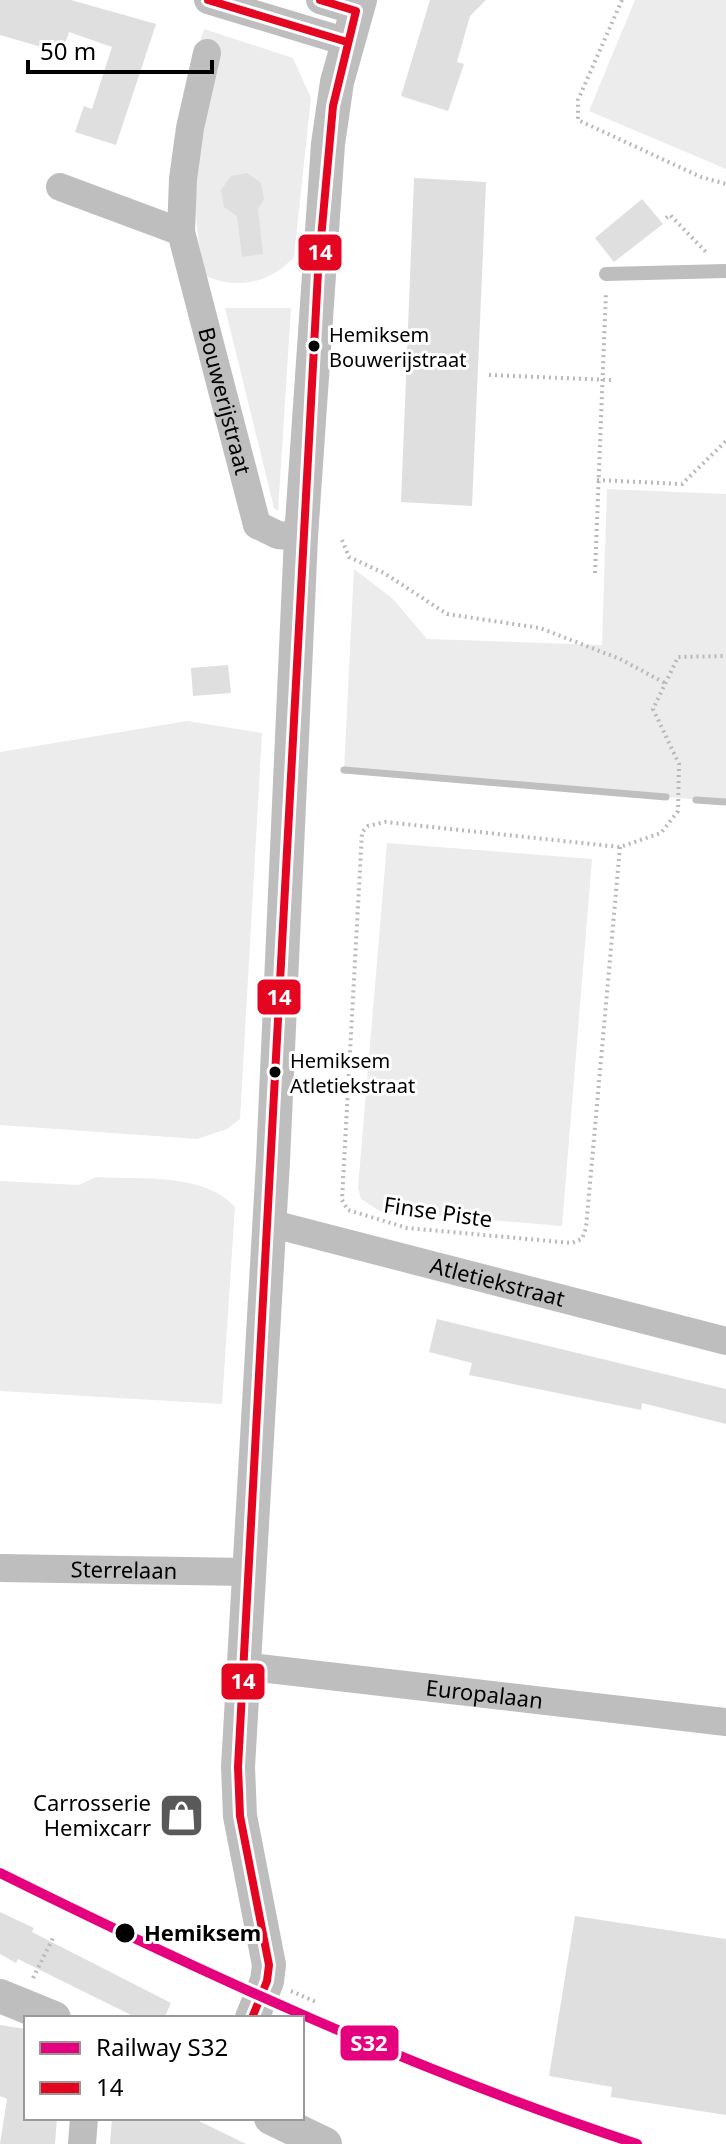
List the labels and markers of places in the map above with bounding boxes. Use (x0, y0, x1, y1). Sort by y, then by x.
place label: Hemiksem Bouwerijstraat (329, 321, 466, 373)
marker: Hemiksem Bouwerijstraat (306, 338, 322, 354)
place label: Hemiksem Atletiekstraat (290, 1047, 415, 1099)
marker: Hemiksem Atletiekstraat (267, 1064, 283, 1080)
place label: Carrosserie Hemixcarr (33, 1787, 151, 1842)
shop icon: Carrosserie Hemixcarr (158, 1792, 206, 1840)
place label: Hemiksem (144, 1917, 261, 1947)
marker: Hemiksem (113, 1921, 137, 1945)

